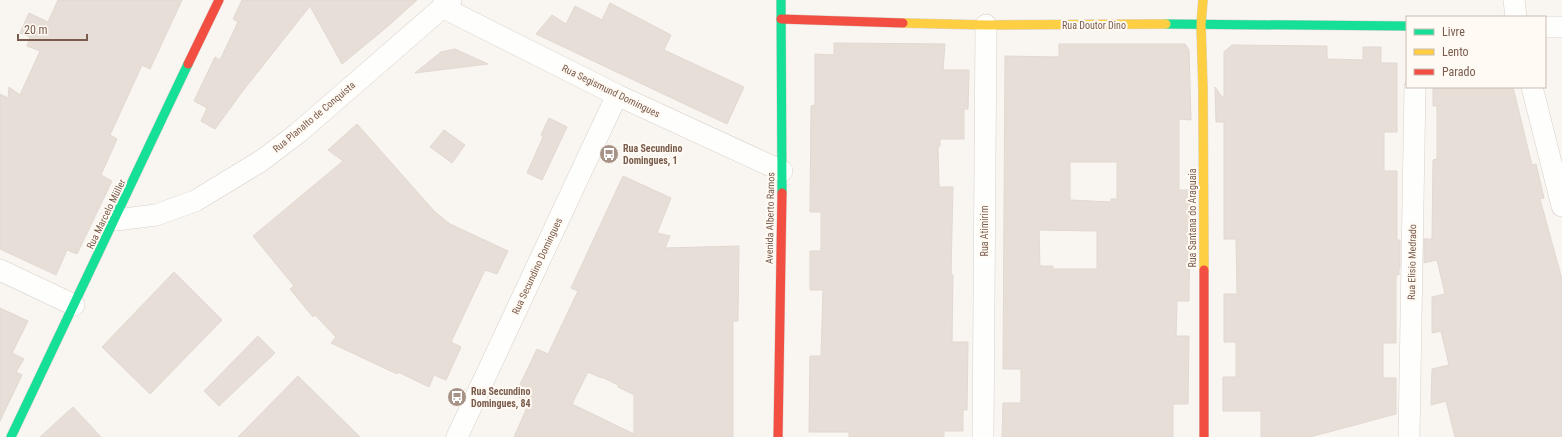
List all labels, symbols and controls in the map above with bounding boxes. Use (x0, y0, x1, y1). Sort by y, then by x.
scale bar (18, 16, 87, 42)
legend (1406, 16, 1546, 88)
street label: Rua Doutor Dino (1062, 20, 1126, 31)
text: 20 m (24, 23, 48, 37)
text: Livre (1442, 25, 1465, 39)
text: Lento (1442, 45, 1469, 59)
street label: Rua Segismund Domingues (560, 62, 662, 120)
text: Parado (1442, 65, 1475, 79)
street label: Rua Planalto de Conquista (271, 79, 357, 155)
bus stop icon: Rua Secundino Domingues, 1 (598, 143, 620, 165)
place label: Rua Secundino Domingues, 1 (623, 143, 682, 167)
street label: Rua Santana do Araguaia (1187, 168, 1198, 268)
street label: Avenida Alberto Ramos (764, 171, 776, 264)
street label: Rua Marcelo Müller (84, 177, 128, 251)
street label: Rua Atimirim (979, 206, 990, 256)
street label: Rua Secundino Domingues (510, 216, 564, 316)
street label: Rua Elisio Medrado (1406, 224, 1418, 300)
bus stop icon: Rua Secundino Domingues, 84 (446, 386, 468, 408)
place label: Rua Secundino Domingues, 84 (471, 386, 531, 410)

